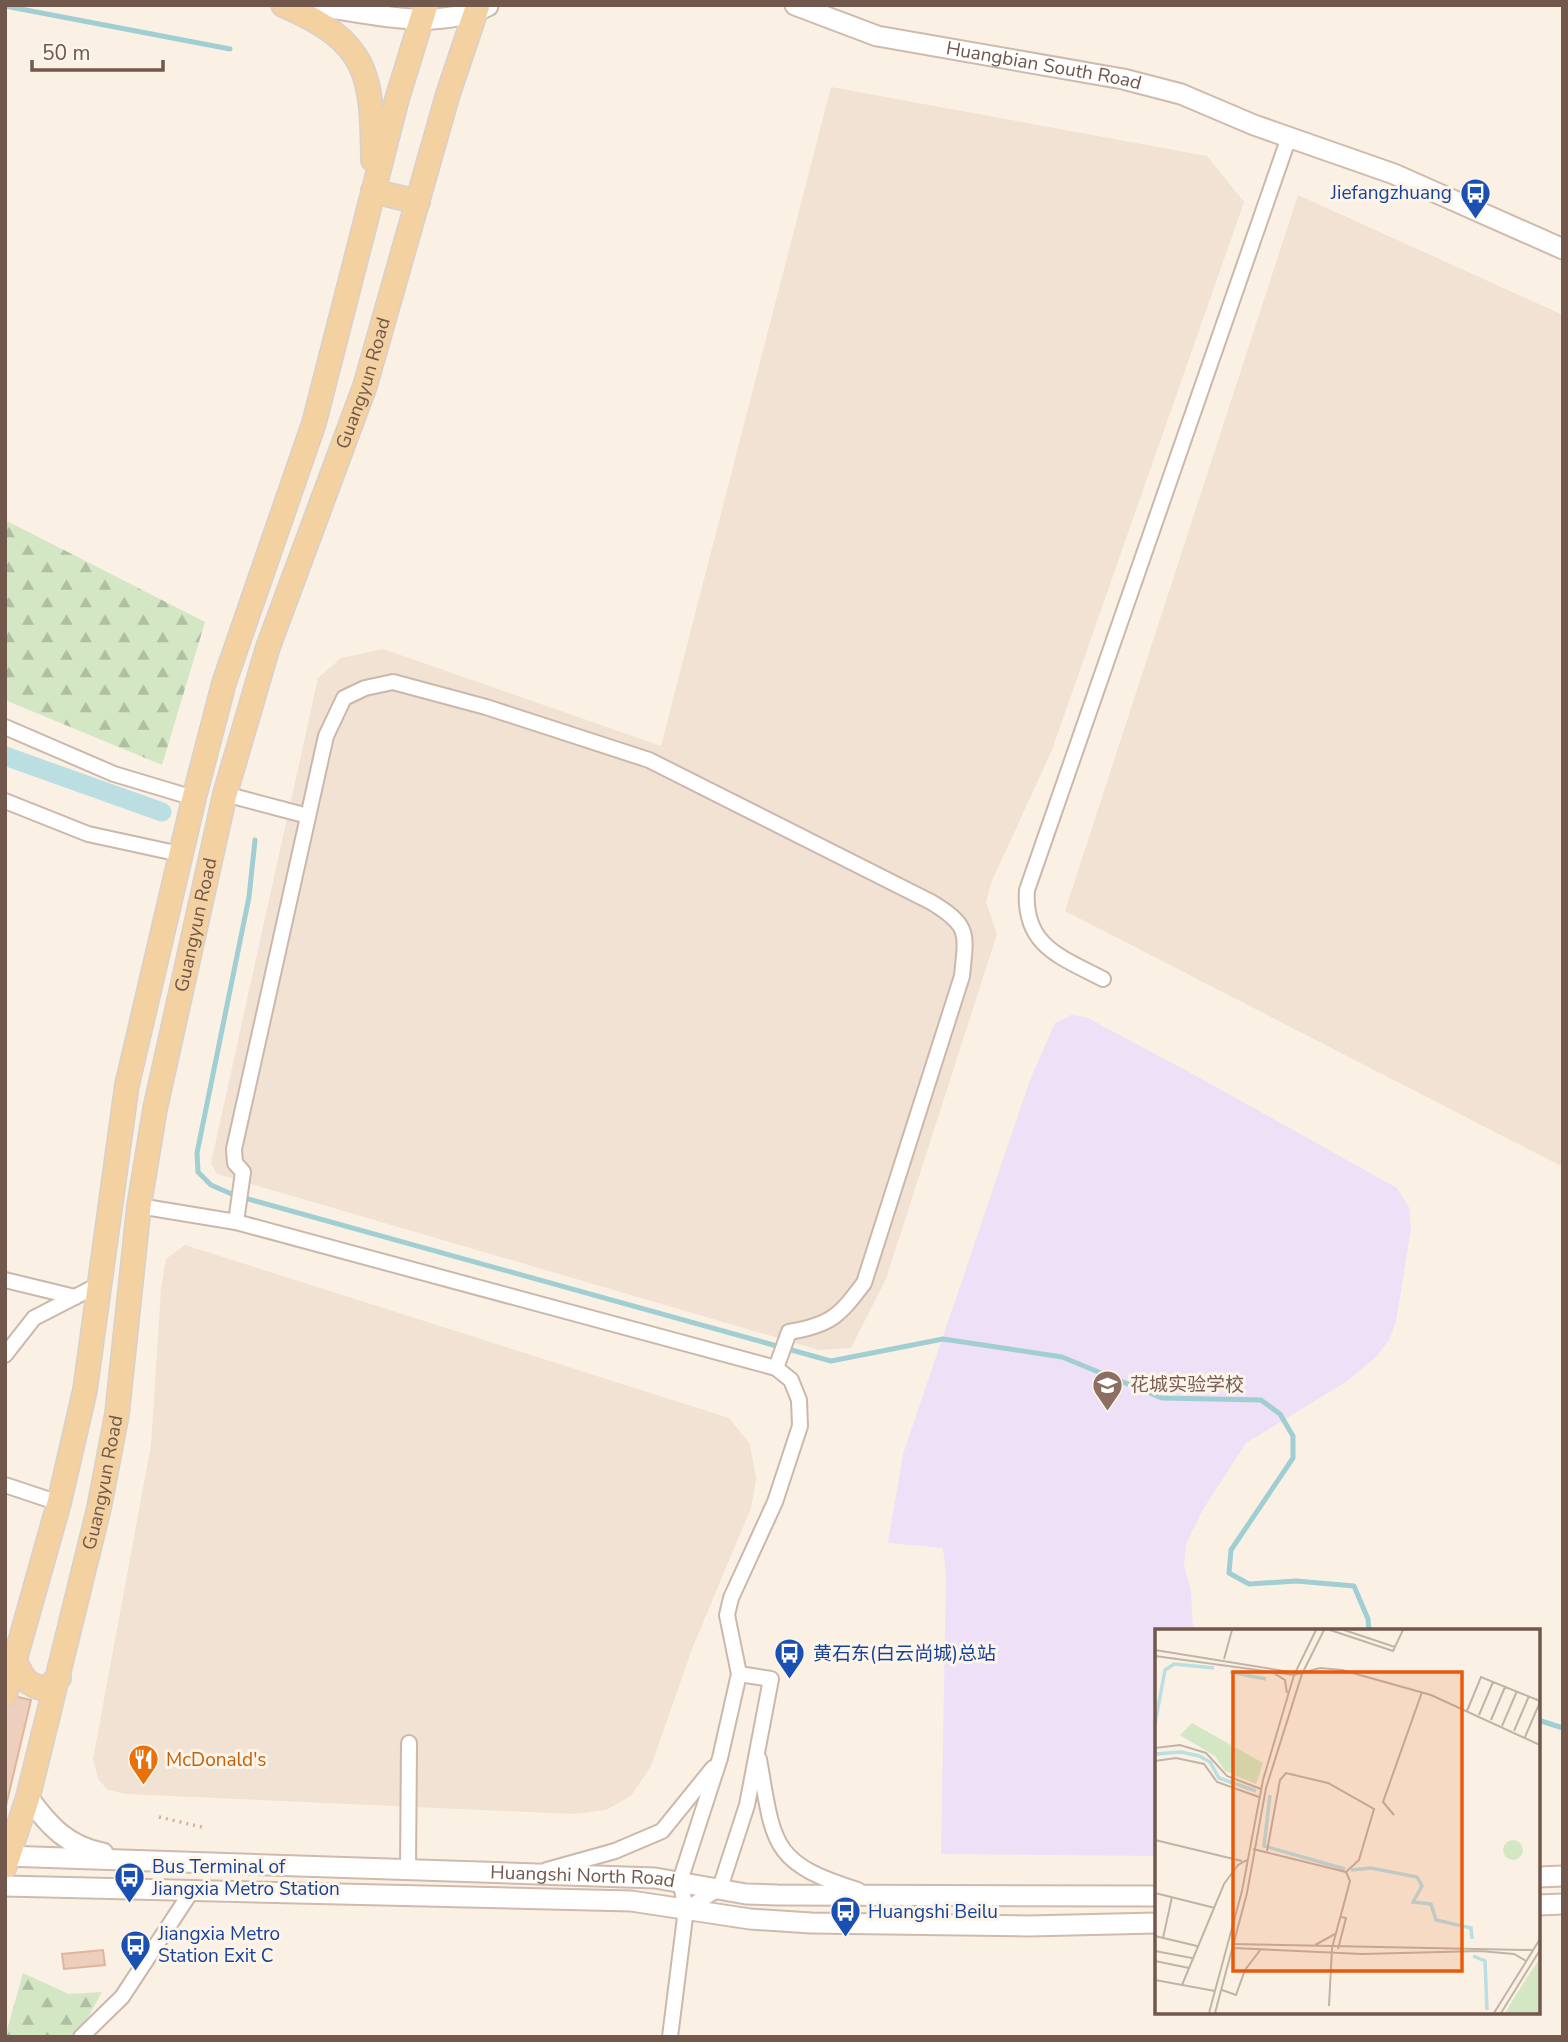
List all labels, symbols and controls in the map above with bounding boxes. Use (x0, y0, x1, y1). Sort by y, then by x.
scale bar (32, 28, 163, 72)
street label: Huangbian South Road (944, 35, 1144, 96)
text: 50 m (42, 39, 91, 67)
bus stop icon: Jiefangzhuang (1458, 176, 1492, 220)
place label: Jiefangzhuang (1330, 180, 1452, 206)
street label: Guangyun Road (330, 314, 397, 453)
street label: Guangyun Road (168, 855, 223, 995)
school or university icon: 花城实验学校 (1090, 1368, 1124, 1412)
place label: 花城实验学校 (1130, 1372, 1244, 1398)
street label: Guangyun Road (76, 1413, 129, 1553)
inset map (1155, 1629, 1540, 2014)
bus stop icon: 黄石东(白云尚城)总站 (773, 1637, 807, 1681)
place label: 黄石东(白云尚城)总站 (813, 1641, 996, 1667)
restaurant icon: McDonald's (126, 1743, 160, 1787)
place label: McDonald's (166, 1747, 267, 1773)
place label: Bus Terminal of Jiangxia Metro Station (151, 1854, 340, 1902)
street label: Huangshi North Road (490, 1859, 677, 1894)
bus stop icon: Bus Terminal of Jiangxia Metro Station (112, 1861, 146, 1905)
bus stop icon: Huangshi Beilu (828, 1895, 862, 1939)
place label: Huangshi Beilu (868, 1899, 998, 1925)
place label: Jiangxia Metro Station Exit C (157, 1921, 280, 1969)
bus stop icon: Jiangxia Metro Station Exit C (118, 1928, 152, 1972)

